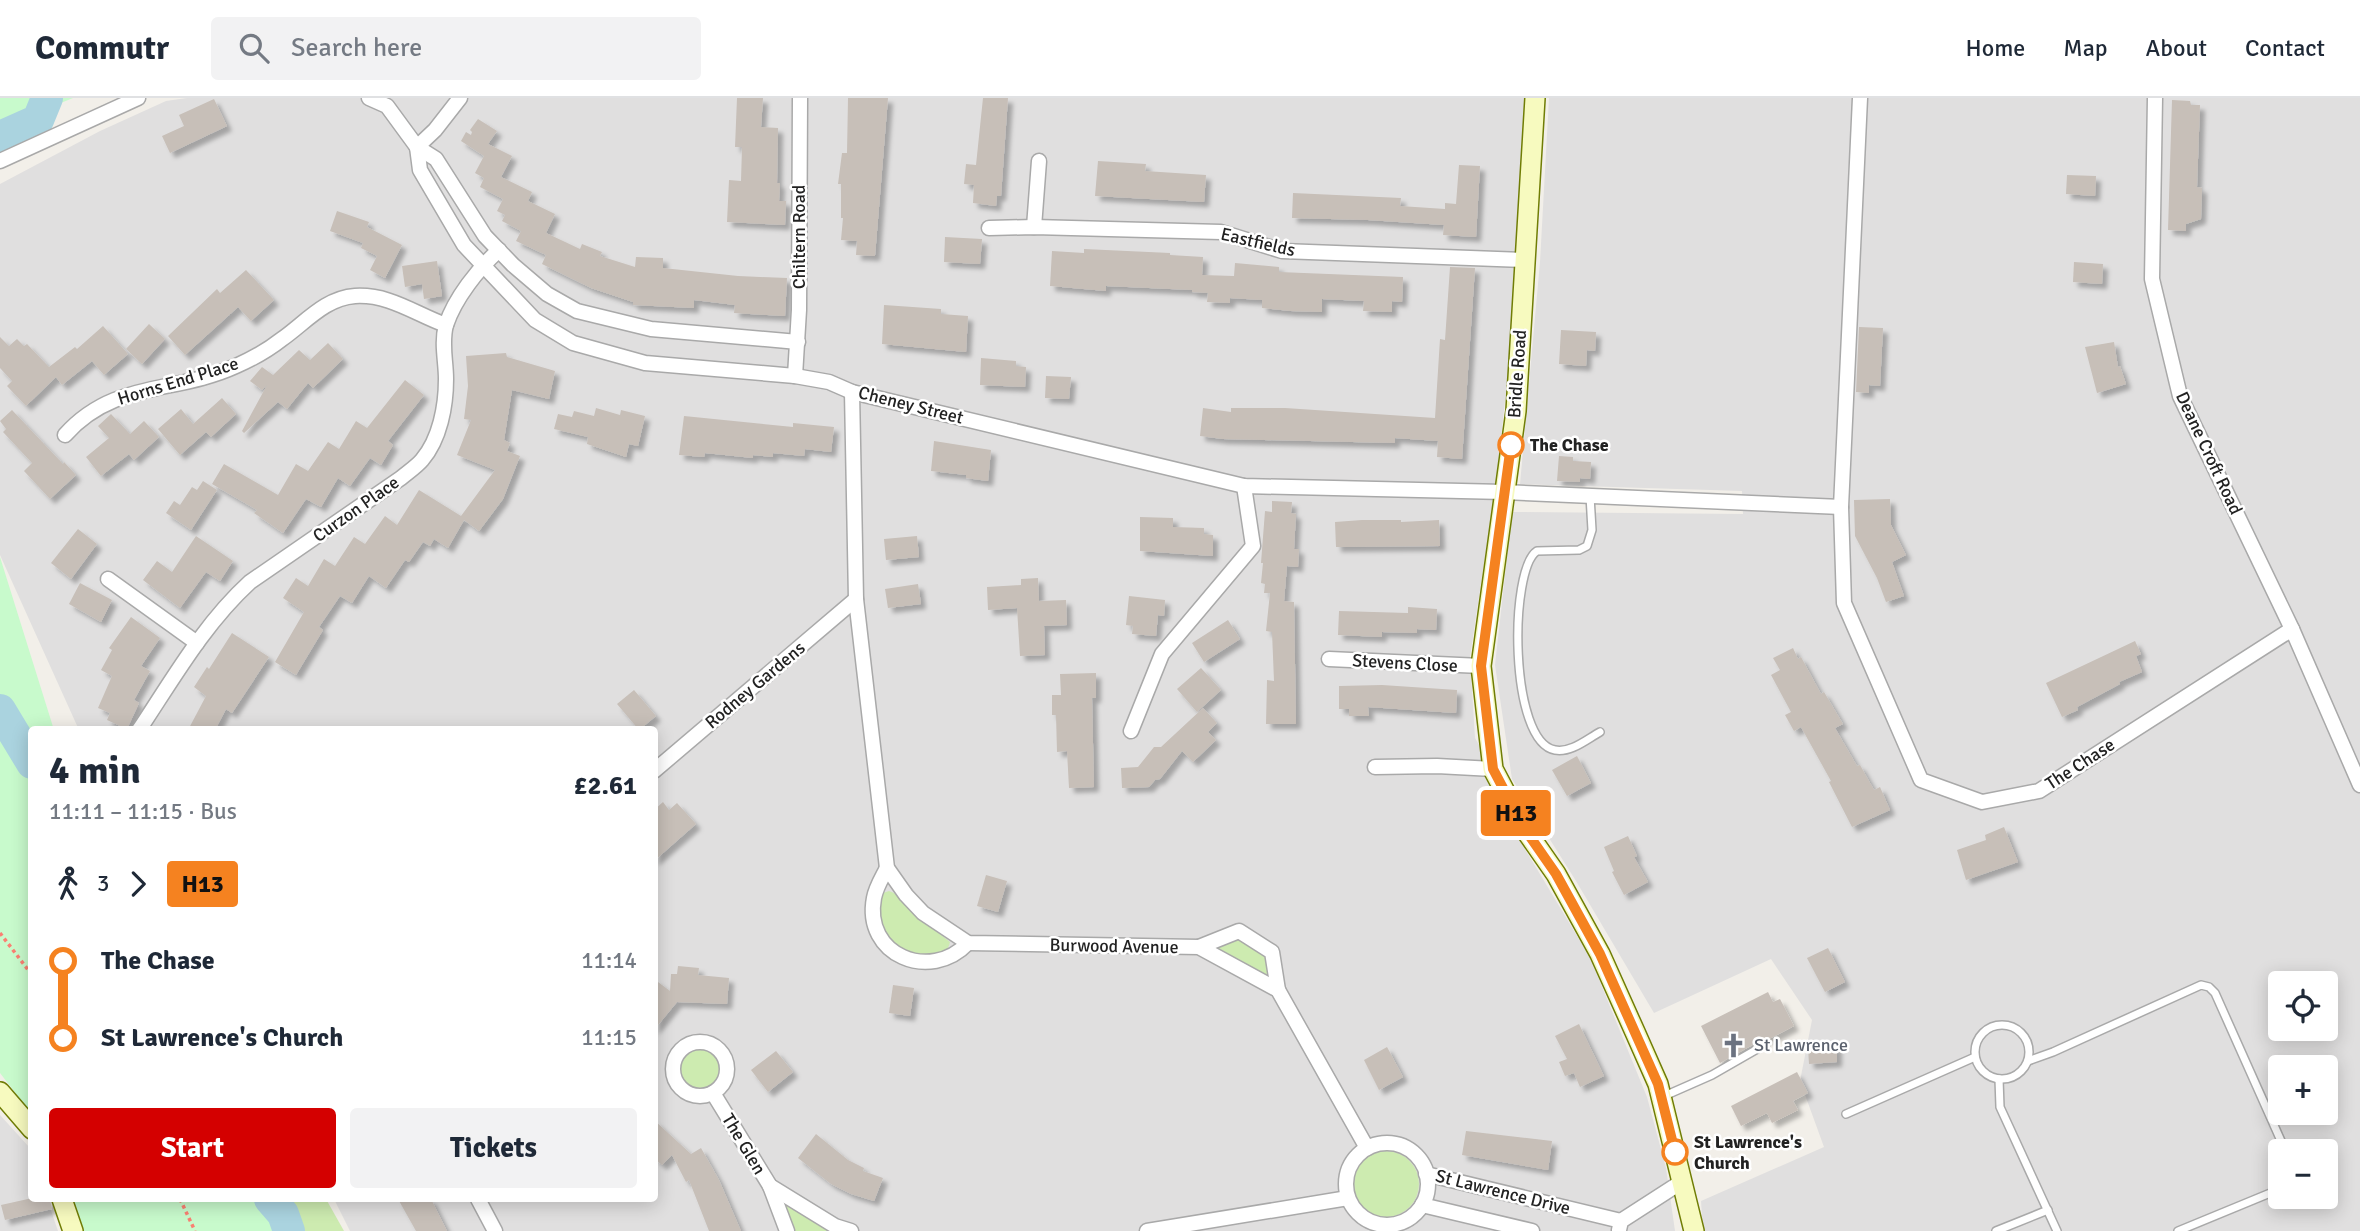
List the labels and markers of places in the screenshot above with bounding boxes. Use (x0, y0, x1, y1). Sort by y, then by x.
marker: The Chase (1498, 432, 1524, 458)
place label: The Chase (1530, 434, 1609, 456)
church icon: St Lawrence (1720, 1031, 1748, 1059)
place label: St Lawrence (1754, 1034, 1848, 1056)
place label: St Lawrence's Church (1694, 1131, 1802, 1174)
marker: St Lawrence's Church (1662, 1139, 1688, 1165)

